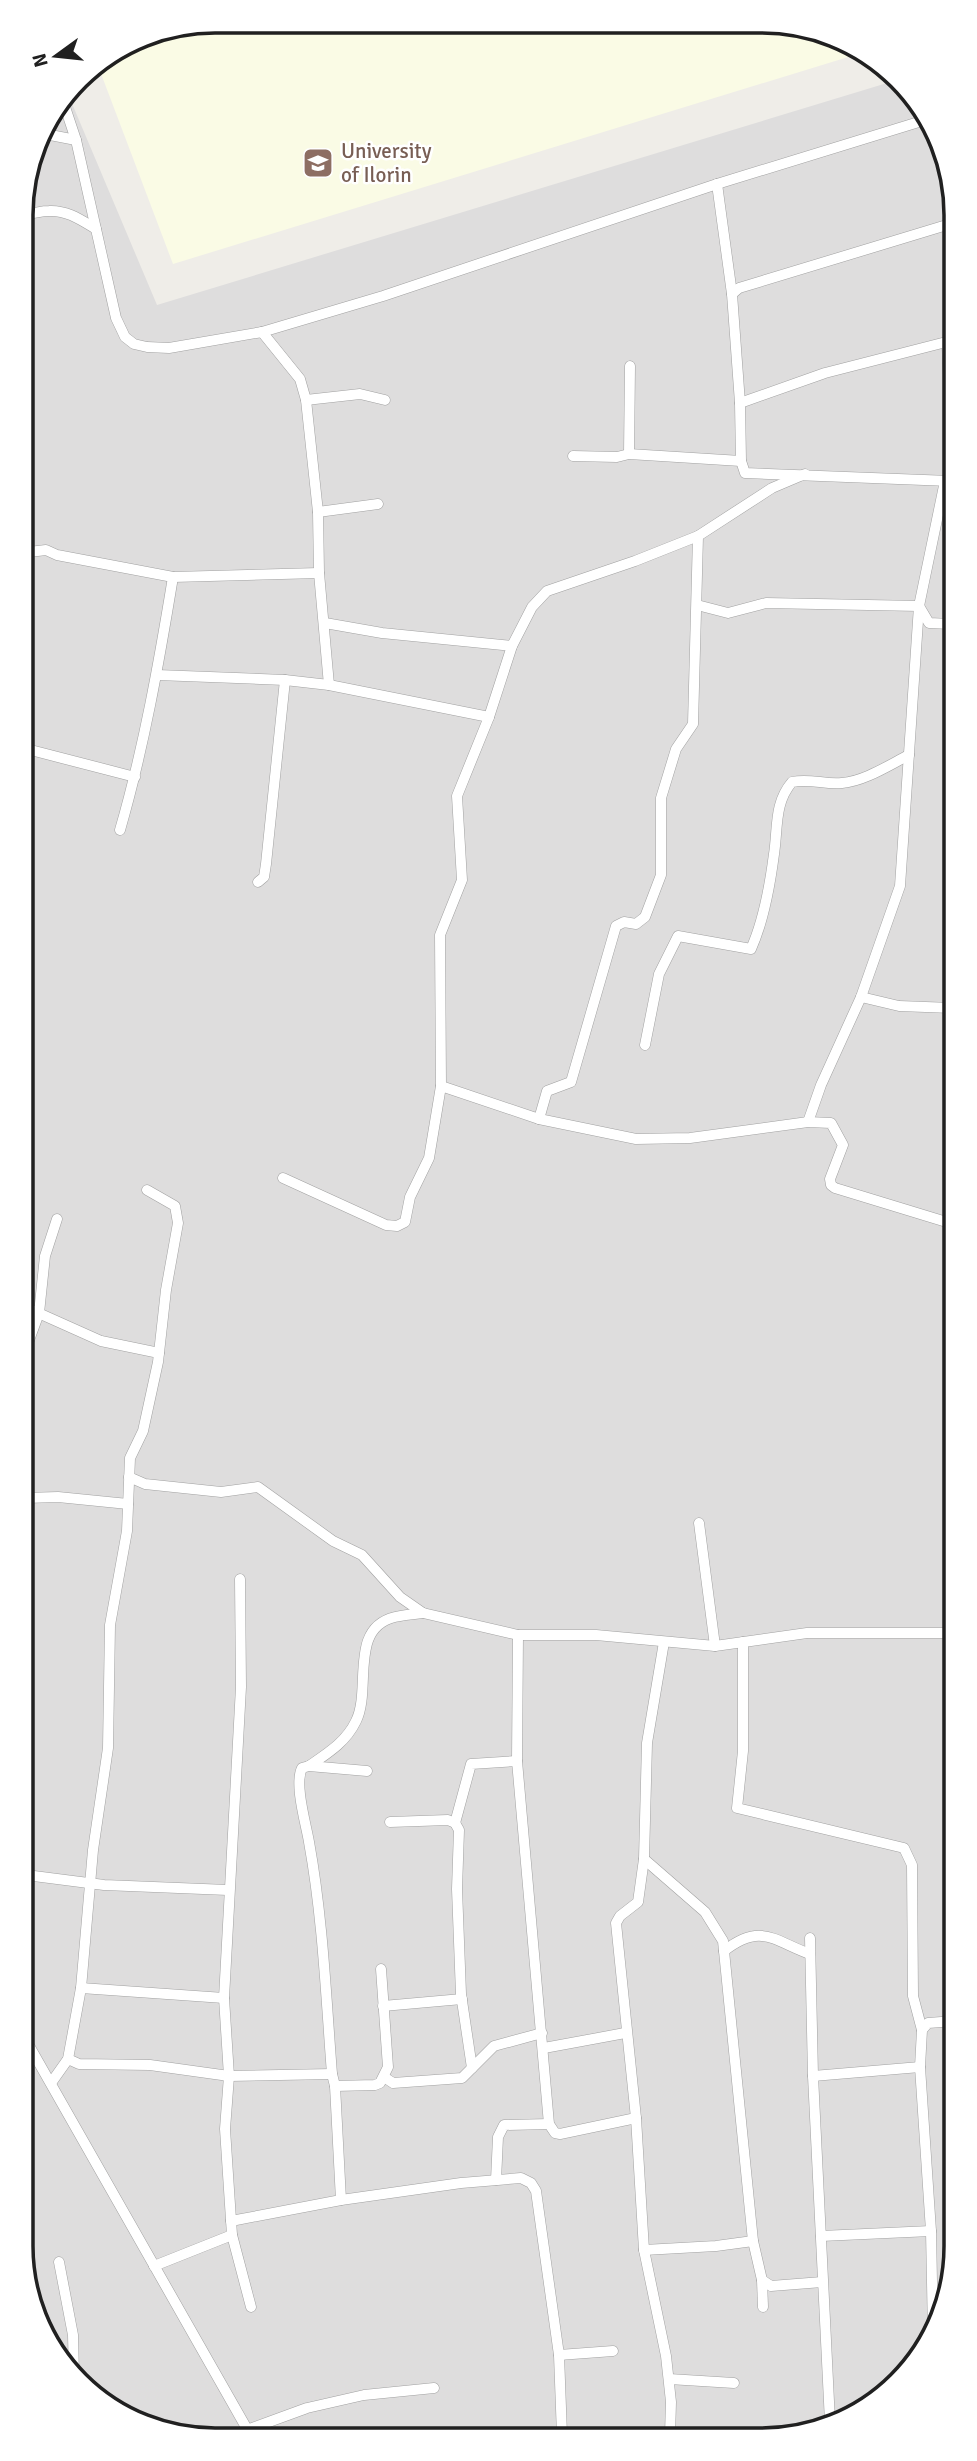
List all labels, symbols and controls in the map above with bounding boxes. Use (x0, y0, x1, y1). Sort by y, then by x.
north arrow (21, 21, 91, 91)
text: N (27, 51, 54, 70)
place label: University of Ilorin (341, 138, 432, 188)
school or university icon: University of Ilorin (301, 146, 335, 180)

